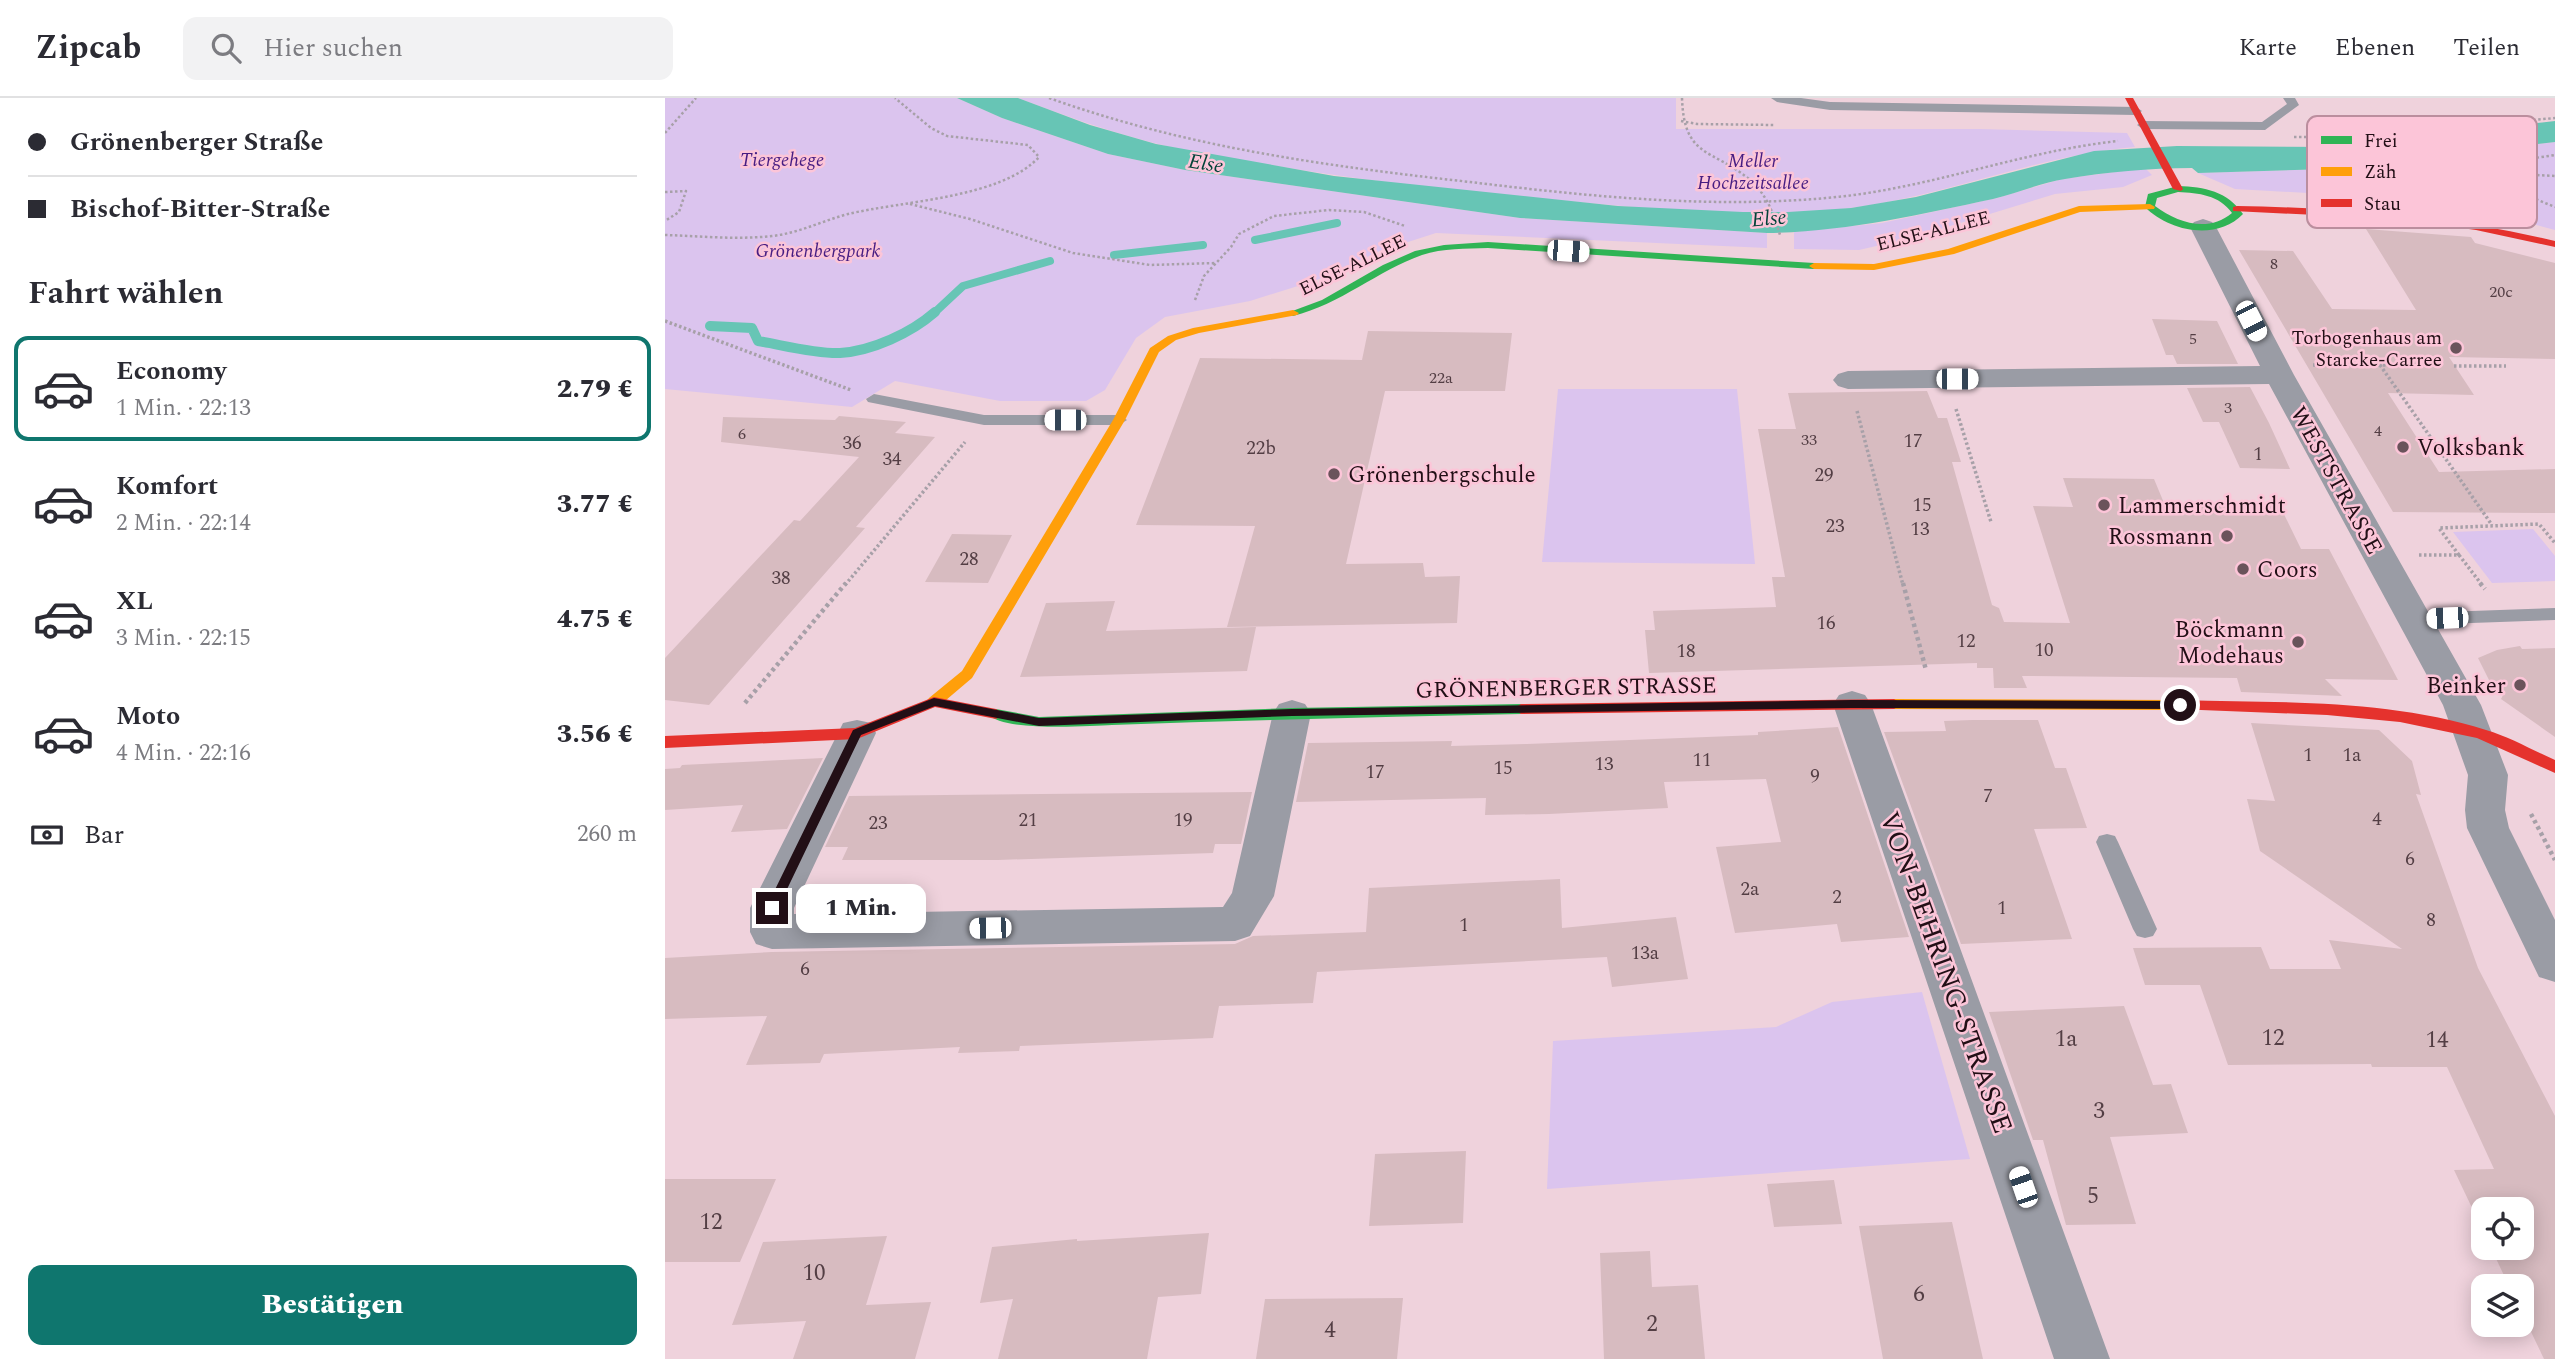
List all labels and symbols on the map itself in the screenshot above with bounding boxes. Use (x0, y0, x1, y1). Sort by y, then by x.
legend (2307, 116, 2537, 228)
text: Frei (2364, 127, 2398, 156)
water label: Else (1186, 145, 1226, 183)
park label: Tiergehege (740, 146, 824, 175)
park label: Meller Hochzeitsallee (1697, 147, 1809, 198)
text: Zäh (2364, 158, 2397, 187)
text: Stau (2364, 190, 2401, 219)
water label: Else (1750, 202, 1788, 236)
street label: ELSE-ALLEE (1874, 203, 1993, 260)
street label: ELSE-ALLEE (1294, 227, 1411, 304)
park label: Grönenbergpark (756, 237, 881, 266)
car (1547, 239, 1590, 263)
house number: 8 (2270, 252, 2278, 276)
house number: 20c (2489, 280, 2513, 304)
car (2233, 298, 2270, 344)
place label: Torbogenhaus am Starcke-Carree (2291, 324, 2442, 375)
house number: 5 (2189, 327, 2197, 351)
marker: Torbogenhaus am Starcke-Carree (2448, 340, 2464, 356)
house number: 22a (1429, 366, 1453, 390)
car (1937, 369, 1979, 390)
house number: 3 (2224, 396, 2232, 420)
street label: WESTSTRASSE (2280, 400, 2391, 561)
car (1045, 410, 1087, 431)
house number: 4 (2374, 419, 2382, 443)
house number: 6 (738, 422, 746, 446)
house number: 17 (1903, 427, 1923, 456)
house number: 33 (1801, 428, 1817, 452)
house number: 36 (842, 429, 862, 458)
place label: Volksbank (2417, 431, 2525, 466)
house number: 22b (1246, 434, 1276, 463)
marker: Volksbank (2395, 439, 2411, 455)
house number: 1 (2253, 440, 2263, 469)
house number: 34 (882, 445, 902, 474)
place label: Grönenbergschule (1348, 458, 1536, 493)
house number: 29 (1814, 461, 1834, 490)
marker: Grönenbergschule (1326, 466, 1342, 482)
place label: Lammerschmidt (2118, 489, 2286, 524)
house number: 15 (1912, 491, 1932, 520)
marker: Lammerschmidt (2096, 497, 2112, 513)
house number: 23 (1825, 512, 1845, 541)
house number: 13 (1910, 515, 1930, 544)
place label: Rossmann (2108, 520, 2213, 555)
marker: Rossmann (2219, 528, 2235, 544)
house number: 28 (959, 545, 979, 574)
place label: Coors (2257, 553, 2318, 588)
marker: Coors (2235, 561, 2251, 577)
house number: 38 (771, 564, 791, 593)
car (2426, 607, 2469, 629)
house number: 16 (1816, 609, 1836, 638)
place label: Böckmann Modehaus (2175, 613, 2284, 674)
house number: 12 (1956, 627, 1976, 656)
marker: Böckmann Modehaus (2290, 634, 2306, 650)
house number: 10 (2034, 636, 2054, 665)
house number: 18 (1676, 637, 1696, 666)
street label: GRÖNENBERGER STRASSE (1415, 668, 1717, 709)
place label: Beinker (2426, 669, 2506, 704)
marker: Beinker (2512, 677, 2528, 693)
route start (2164, 689, 2196, 721)
house number: 1 (2303, 741, 2313, 770)
house number: 1a (2343, 741, 2362, 770)
house number: 11 (1692, 746, 1712, 775)
house number: 13 (1594, 750, 1614, 779)
house number: 15 (1493, 754, 1513, 783)
house number: 17 (1365, 758, 1385, 787)
house number: 9 (1810, 762, 1820, 791)
house number: 7 (1983, 782, 1993, 811)
house number: 4 (2372, 805, 2382, 834)
house number: 21 (1018, 806, 1038, 835)
house number: 19 (1173, 806, 1193, 835)
street label: VON-BEHRING-STRASSE (1867, 806, 2024, 1140)
house number: 23 (868, 809, 888, 838)
house number: 6 (2405, 845, 2415, 874)
house number: 2a (1741, 875, 1760, 904)
house number: 2 (1832, 883, 1842, 912)
callout: 1 Min. (797, 884, 926, 932)
route end (756, 892, 788, 924)
house number: 1 (1997, 894, 2007, 923)
house number: 8 (2426, 906, 2436, 935)
house number: 1 (1459, 911, 1469, 940)
car (969, 917, 1012, 939)
house number: 13a (1631, 939, 1660, 968)
house number: 6 (800, 955, 810, 984)
house number: 12 (2262, 1021, 2285, 1056)
house number: 1a (2055, 1022, 2077, 1057)
house number: 14 (2426, 1023, 2449, 1058)
house number: 3 (2093, 1094, 2105, 1129)
car (2007, 1164, 2040, 1210)
house number: 5 (2087, 1179, 2099, 1214)
house number: 12 (700, 1205, 723, 1240)
house number: 10 (803, 1256, 826, 1291)
house number: 6 (1913, 1277, 1925, 1312)
house number: 2 (1646, 1307, 1658, 1342)
house number: 4 (1324, 1313, 1336, 1348)

